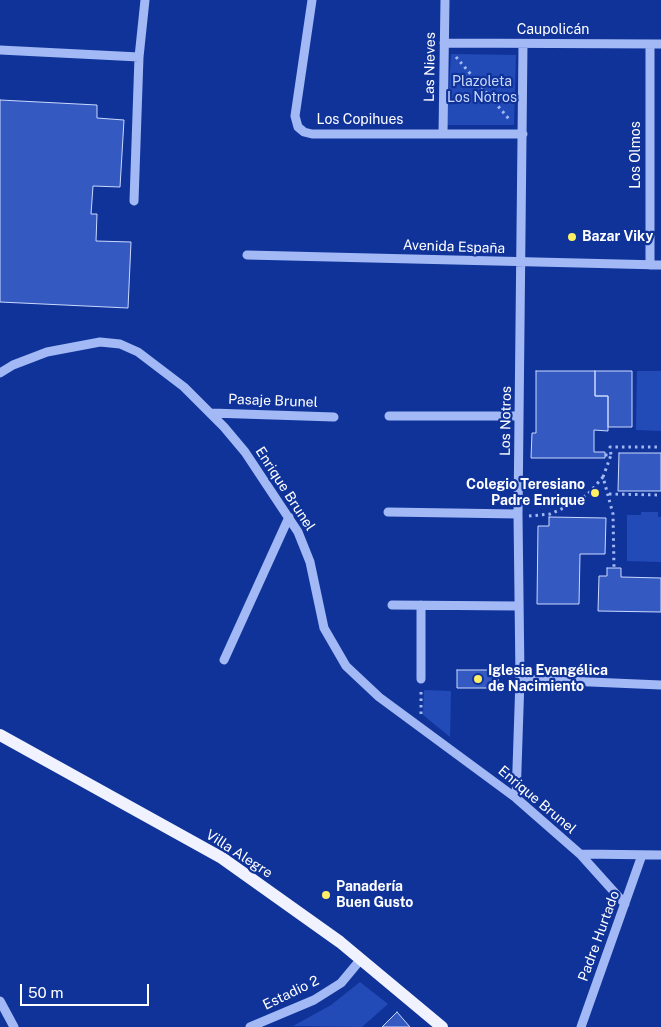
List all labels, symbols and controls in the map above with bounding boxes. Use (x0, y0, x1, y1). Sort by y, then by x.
street label: Caupolicán (517, 22, 589, 38)
street label: Las Nieves (421, 32, 439, 102)
park label: Plazoleta Los Notros (447, 74, 517, 106)
street label: Los Copihues (317, 112, 403, 128)
street label: Los Olmos (628, 121, 644, 189)
place label: Bazar Viky (582, 229, 653, 245)
marker: Bazar Viky (566, 231, 578, 243)
street label: Avenida España (403, 237, 505, 257)
street label: Los Notros (497, 386, 515, 456)
street label: Pasaje Brunel (228, 391, 318, 411)
street label: Enrique Brunel (252, 444, 318, 534)
place label: Colegio Teresiano Padre Enrique (466, 477, 585, 510)
marker: Colegio Teresiano Padre Enrique (589, 487, 601, 499)
place label: Iglesia Evangélica de Nacimiento (488, 663, 608, 696)
marker: Iglesia Evangélica de Nacimiento (472, 673, 484, 685)
street label: Enrique Brunel (495, 763, 579, 837)
street label: Villa Alegre (203, 826, 275, 882)
place label: Panadería Buen Gusto (336, 879, 413, 912)
street label: Padre Hurtado (575, 888, 623, 984)
marker: Panadería Buen Gusto (320, 889, 332, 901)
street label: Estadio 2 (260, 972, 322, 1014)
scale bar (22, 974, 151, 1006)
text: 50 m (28, 984, 63, 1001)

